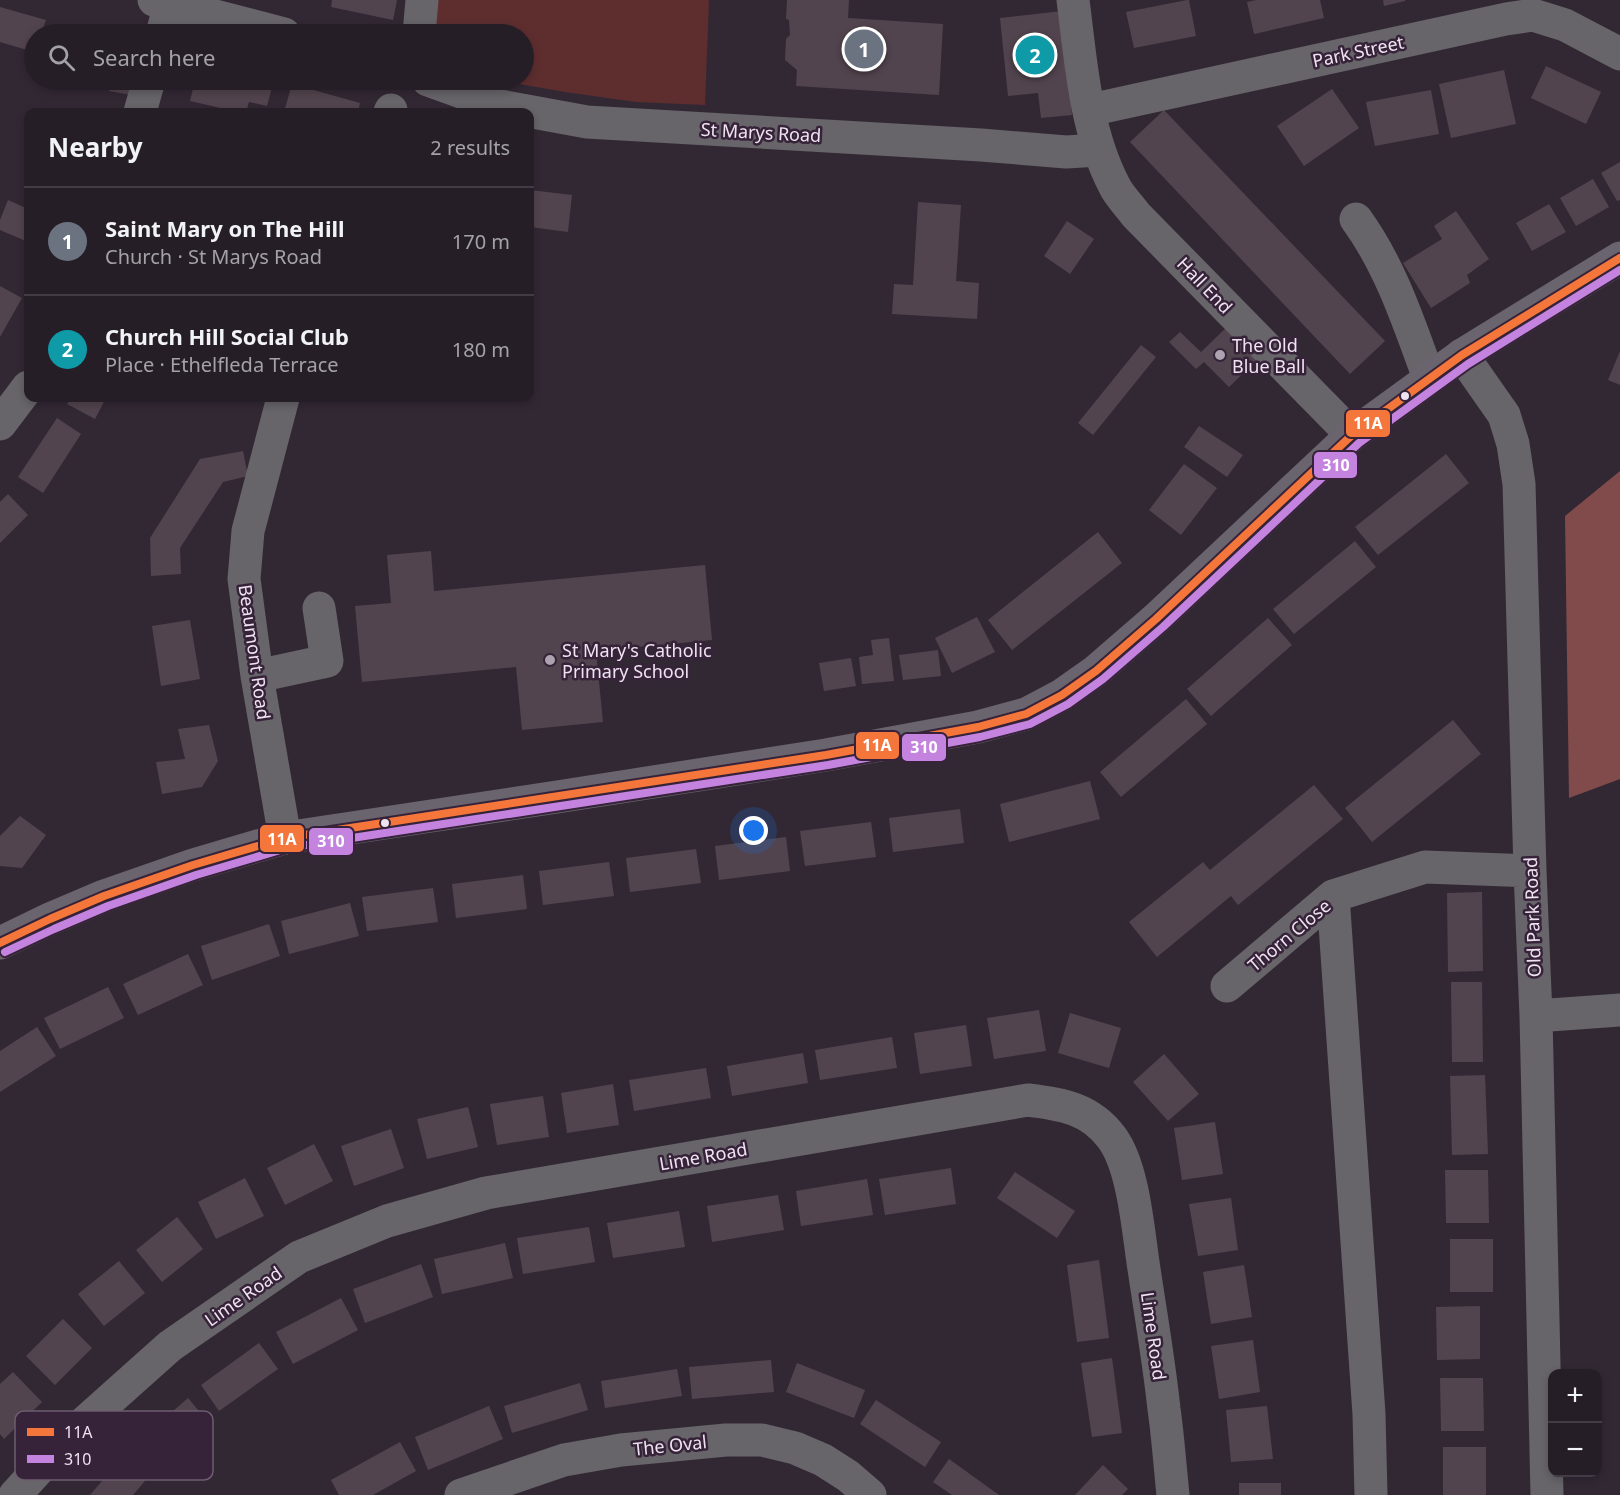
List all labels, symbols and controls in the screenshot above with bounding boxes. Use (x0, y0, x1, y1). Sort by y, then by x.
search box (24, 24, 534, 90)
pin: 1 (844, 26, 884, 72)
street label: Park Street (1310, 29, 1406, 72)
pin: 2 (1016, 32, 1054, 78)
icon: search (45, 41, 78, 74)
text: Search here (93, 42, 215, 72)
street label: St Marys Road (700, 117, 822, 147)
text: Nearby (48, 129, 143, 165)
text: 2 results (430, 134, 510, 161)
text: Saint Mary on The Hill (105, 213, 345, 243)
text: 1 (62, 228, 73, 255)
text: 170 m (452, 228, 510, 255)
text: Church · St Marys Road (105, 243, 322, 270)
street label: Hall End (1172, 252, 1238, 318)
text: Church Hill Social Club (105, 321, 349, 351)
place label: The Old Blue Ball (1232, 333, 1305, 378)
text: 2 (62, 336, 73, 363)
text: 180 m (452, 336, 510, 363)
marker: The Old Blue Ball (1213, 348, 1227, 362)
text: Place · Ethelfleda Terrace (105, 351, 339, 378)
unlabelled marker (1399, 390, 1411, 402)
line badge: 11A (1345, 409, 1391, 438)
text: 11A (1353, 412, 1384, 434)
line badge: 310 (1313, 451, 1358, 479)
text: 310 (1322, 454, 1350, 476)
street label: Beaumont Road (234, 583, 276, 721)
place label: St Mary's Catholic Primary School (562, 638, 712, 683)
marker: St Mary's Catholic Primary School (543, 653, 557, 667)
line badge: 11A (855, 731, 900, 760)
line badge: 310 (901, 733, 947, 762)
text: 11A (862, 734, 893, 756)
text: 310 (910, 736, 938, 758)
your location (739, 816, 768, 845)
unlabelled marker (379, 817, 391, 829)
line badge: 11A (259, 824, 305, 853)
line badge: 310 (308, 827, 354, 856)
text: 11A (267, 828, 298, 850)
text: 310 (317, 830, 345, 852)
street label: Old Park Road (1518, 856, 1546, 978)
street label: Thorn Close (1243, 893, 1335, 977)
street label: Lime Road (657, 1136, 749, 1176)
street label: Lime Road (200, 1261, 286, 1331)
street label: Lime Road (1136, 1290, 1172, 1382)
map controls (1548, 1369, 1602, 1477)
button: + (1548, 1369, 1602, 1423)
legend (15, 1411, 213, 1480)
text: 11A (64, 1421, 93, 1443)
button: − (1548, 1423, 1602, 1477)
street label: The Oval (632, 1429, 708, 1461)
text: 310 (64, 1448, 91, 1470)

